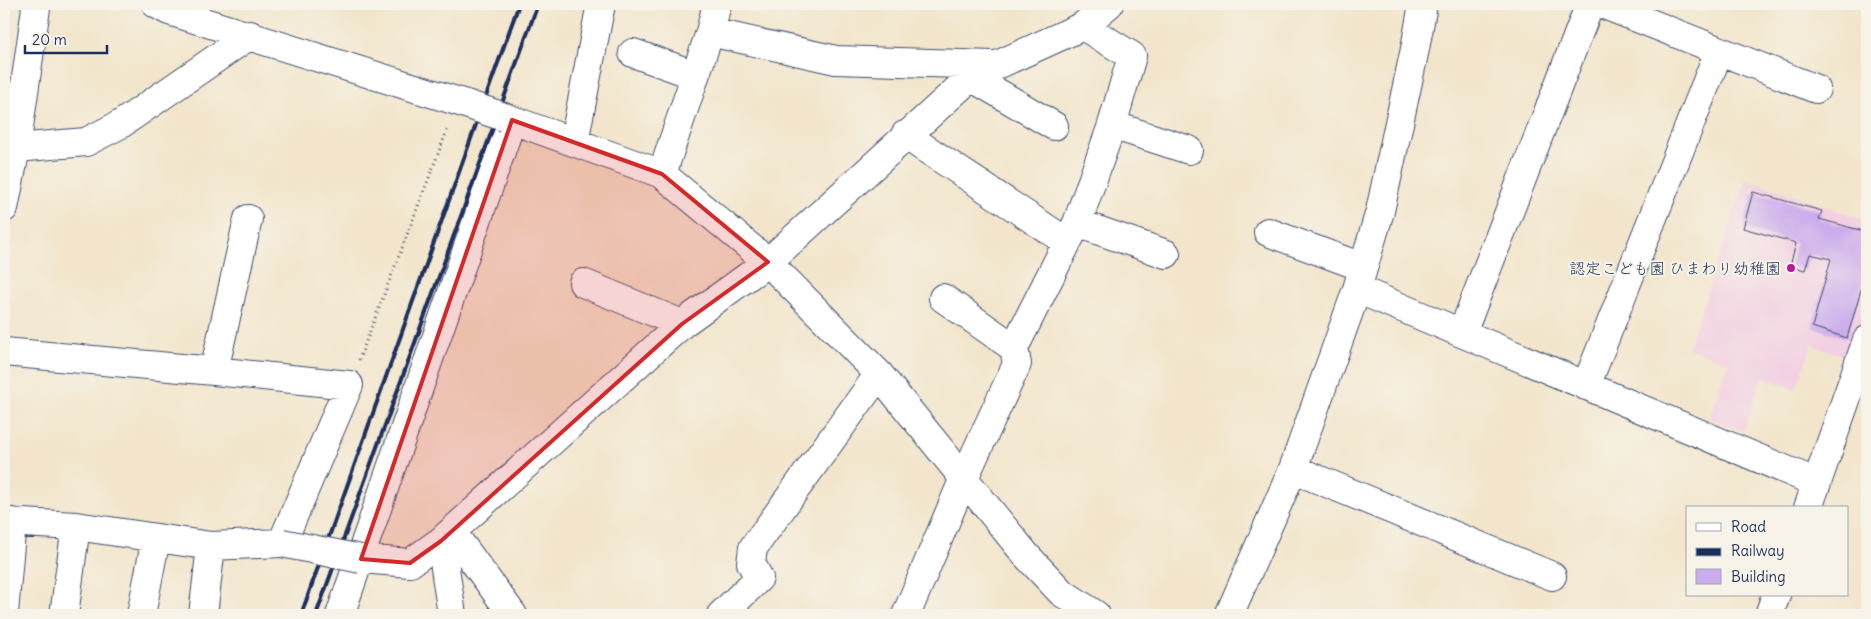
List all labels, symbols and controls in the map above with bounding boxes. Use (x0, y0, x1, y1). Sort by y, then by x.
scale bar (25, 22, 108, 54)
text: 20 m (32, 30, 67, 49)
place label: 認定こども園 ひまわり幼稚園 (1569, 258, 1781, 278)
marker: 認定こども園 ひまわり幼稚園 (1785, 262, 1797, 274)
legend (1686, 506, 1848, 596)
text: Road (1731, 517, 1766, 536)
text: Railway (1731, 541, 1785, 560)
text: Building (1731, 567, 1786, 586)

